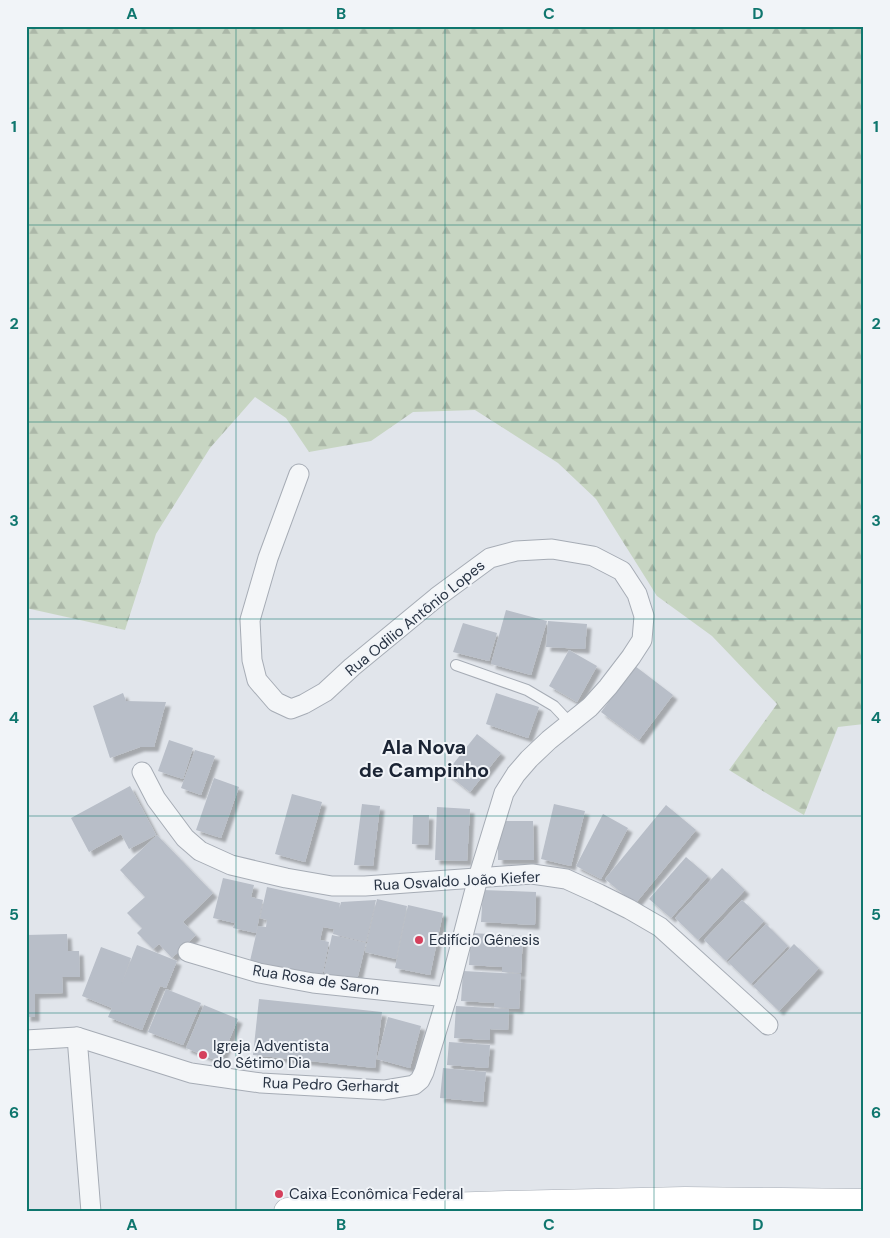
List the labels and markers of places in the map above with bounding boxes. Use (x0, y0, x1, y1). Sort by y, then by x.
place label: Edifício Gênesis (429, 930, 540, 950)
marker: Edifício Gênesis (413, 934, 425, 946)
place label: Igreja Adventista do Sétimo Dia (213, 1036, 329, 1073)
marker: Igreja Adventista do Sétimo Dia (197, 1049, 209, 1061)
place label: Caixa Econômica Federal (289, 1184, 463, 1204)
marker: Caixa Econômica Federal (273, 1188, 285, 1200)

